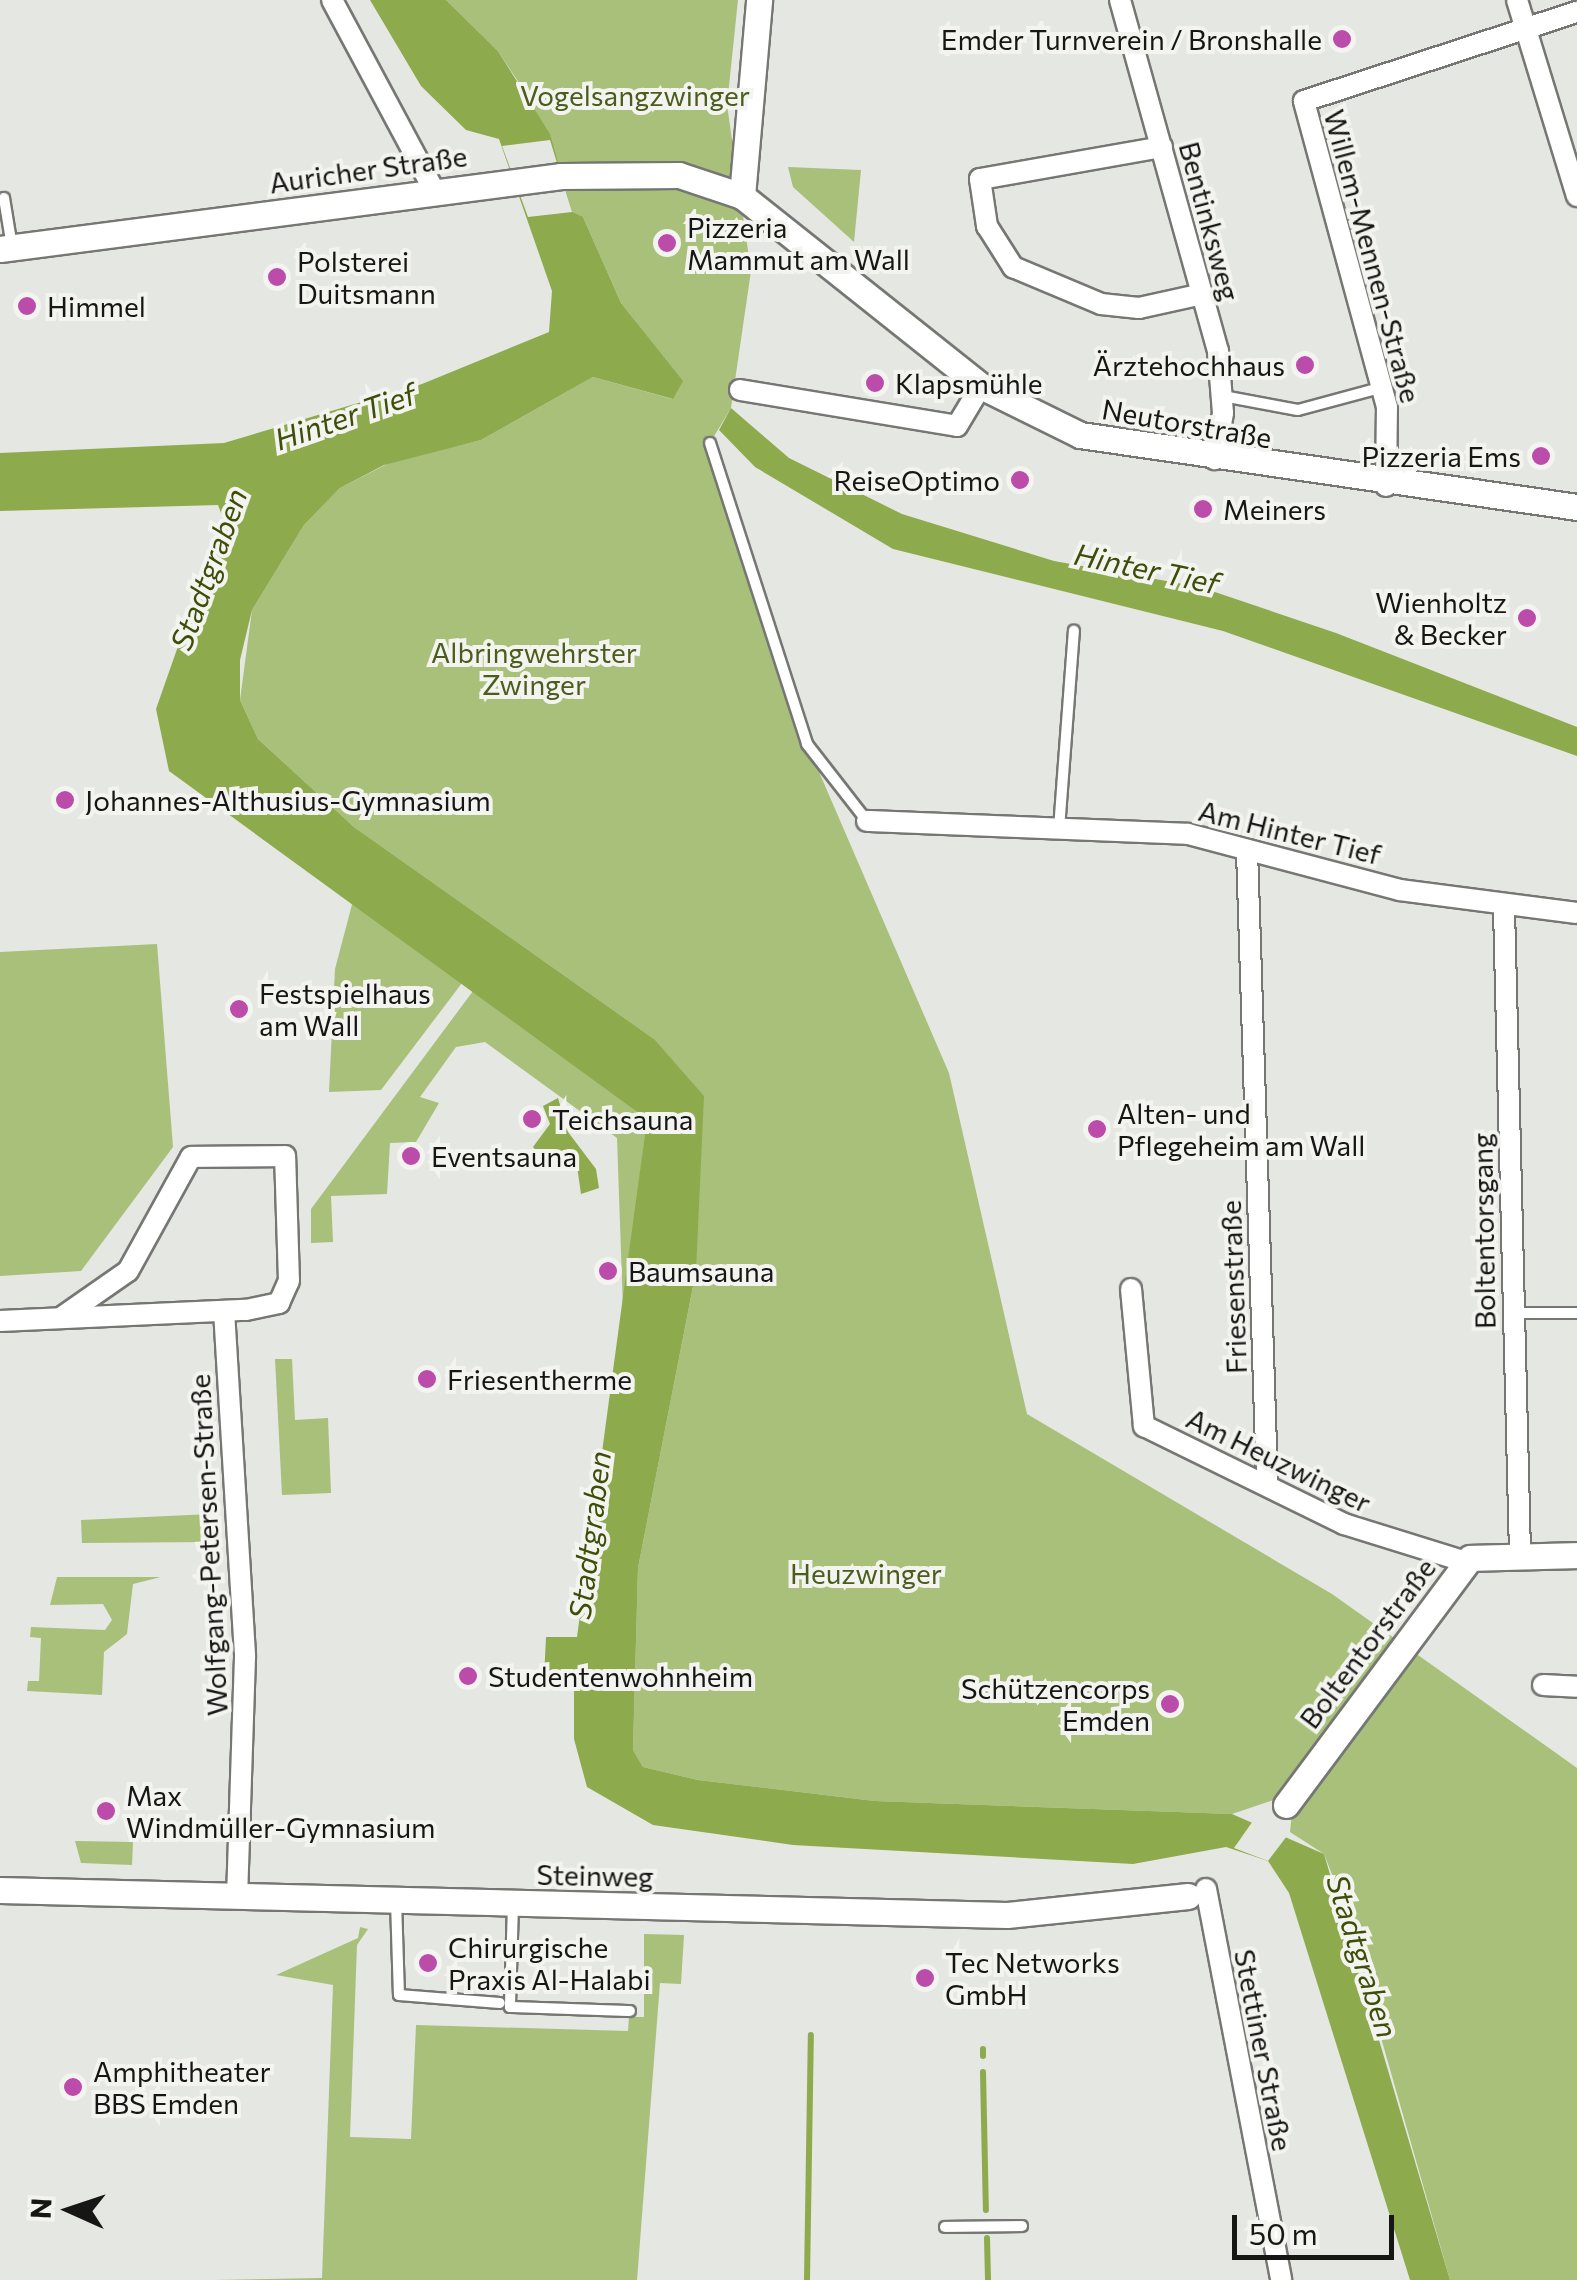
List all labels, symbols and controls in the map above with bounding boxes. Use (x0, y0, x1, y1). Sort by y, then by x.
place label: Emder Turnverein / Bronshalle (941, 22, 1322, 56)
marker: Emder Turnverein / Bronshalle (1331, 28, 1353, 50)
park label: Vogelsangzwinger (520, 78, 750, 112)
street label: Willem-Mennen-Straße (1318, 106, 1428, 406)
street label: Bentinksweg (1173, 138, 1247, 304)
street label: Auricher Straße (267, 139, 469, 199)
place label: Pizzeria Mammut am Wall (687, 210, 910, 276)
marker: Pizzeria Mammut am Wall (656, 232, 678, 254)
place label: Polsterei Duitsmann (297, 244, 436, 310)
marker: Polsterei Duitsmann (266, 266, 288, 288)
place label: Himmel (47, 289, 146, 323)
marker: Himmel (16, 295, 38, 317)
place label: Ärztehochhaus (1093, 348, 1285, 382)
marker: Ärztehochhaus (1294, 354, 1316, 376)
place label: Klapsmühle (895, 366, 1043, 400)
marker: Klapsmühle (864, 372, 886, 394)
water label: Hinter Tief (269, 375, 421, 457)
street label: Neutorstraße (1100, 392, 1274, 454)
place label: Pizzeria Ems (1361, 439, 1521, 473)
marker: Pizzeria Ems (1530, 445, 1552, 467)
place label: ReiseOptimo (834, 463, 1000, 497)
marker: ReiseOptimo (1009, 469, 1031, 491)
water label: Stadtgraben (162, 483, 254, 655)
place label: Meiners (1223, 492, 1326, 526)
marker: Meiners (1192, 498, 1214, 520)
water label: Hinter Tief (1071, 535, 1223, 601)
place label: Wienholtz & Becker (1375, 585, 1507, 651)
marker: Wienholtz & Becker (1516, 607, 1538, 629)
park label: Albringwehrster Zwinger (431, 635, 637, 701)
place label: Johannes-Althusius-Gymnasium (85, 783, 491, 817)
marker: Johannes-Althusius-Gymnasium (54, 789, 76, 811)
street label: Am Hinter Tief (1195, 793, 1385, 871)
place label: Festspielhaus am Wall (259, 976, 431, 1042)
marker: Festspielhaus am Wall (228, 998, 250, 1020)
place label: Alten- und Pflegeheim am Wall (1117, 1096, 1365, 1162)
place label: Teichsauna (552, 1102, 693, 1136)
marker: Teichsauna (521, 1108, 543, 1130)
marker: Alten- und Pflegeheim am Wall (1086, 1118, 1108, 1140)
street label: Boltentorsgang (1464, 1133, 1502, 1329)
place label: Eventsauna (431, 1139, 577, 1173)
marker: Eventsauna (400, 1145, 422, 1167)
street label: Friesenstraße (1213, 1200, 1253, 1374)
place label: Baumsauna (628, 1254, 774, 1288)
marker: Baumsauna (597, 1260, 619, 1282)
place label: Friesentherme (447, 1362, 632, 1396)
marker: Friesentherme (416, 1368, 438, 1390)
street label: Wolfgang-Petersen-Straße (182, 1373, 234, 1717)
street label: Am Heuzwinger (1181, 1401, 1377, 1519)
water label: Stadtgraben (561, 1449, 617, 1621)
street label: Boltentorstraße (1292, 1551, 1442, 1735)
park label: Heuzwinger (790, 1556, 942, 1590)
place label: Studentenwohnheim (488, 1659, 753, 1693)
marker: Studentenwohnheim (457, 1665, 479, 1687)
place label: Schützencorps Emden (961, 1671, 1150, 1737)
marker: Schützencorps Emden (1159, 1693, 1181, 1715)
place label: Max Windmüller-Gymnasium (126, 1778, 436, 1844)
marker: Max Windmüller-Gymnasium (95, 1800, 117, 1822)
street label: Steinweg (536, 1857, 654, 1893)
water label: Stadtgraben (1320, 1870, 1406, 2042)
place label: Chirurgische Praxis Al-Halabi (448, 1930, 651, 1996)
place label: Tec Networks GmbH (945, 1945, 1120, 2011)
street label: Stettiner Straße (1228, 1946, 1300, 2154)
marker: Chirurgische Praxis Al-Halabi (417, 1952, 439, 1974)
marker: Tec Networks GmbH (914, 1967, 936, 1989)
place label: Amphitheater BBS Emden (93, 2054, 271, 2120)
marker: Amphitheater BBS Emden (62, 2076, 84, 2098)
north arrow (20, 2160, 120, 2260)
scale bar (1237, 2195, 1400, 2257)
text: N (23, 2197, 58, 2220)
text: 50 m (1249, 2214, 1318, 2251)

